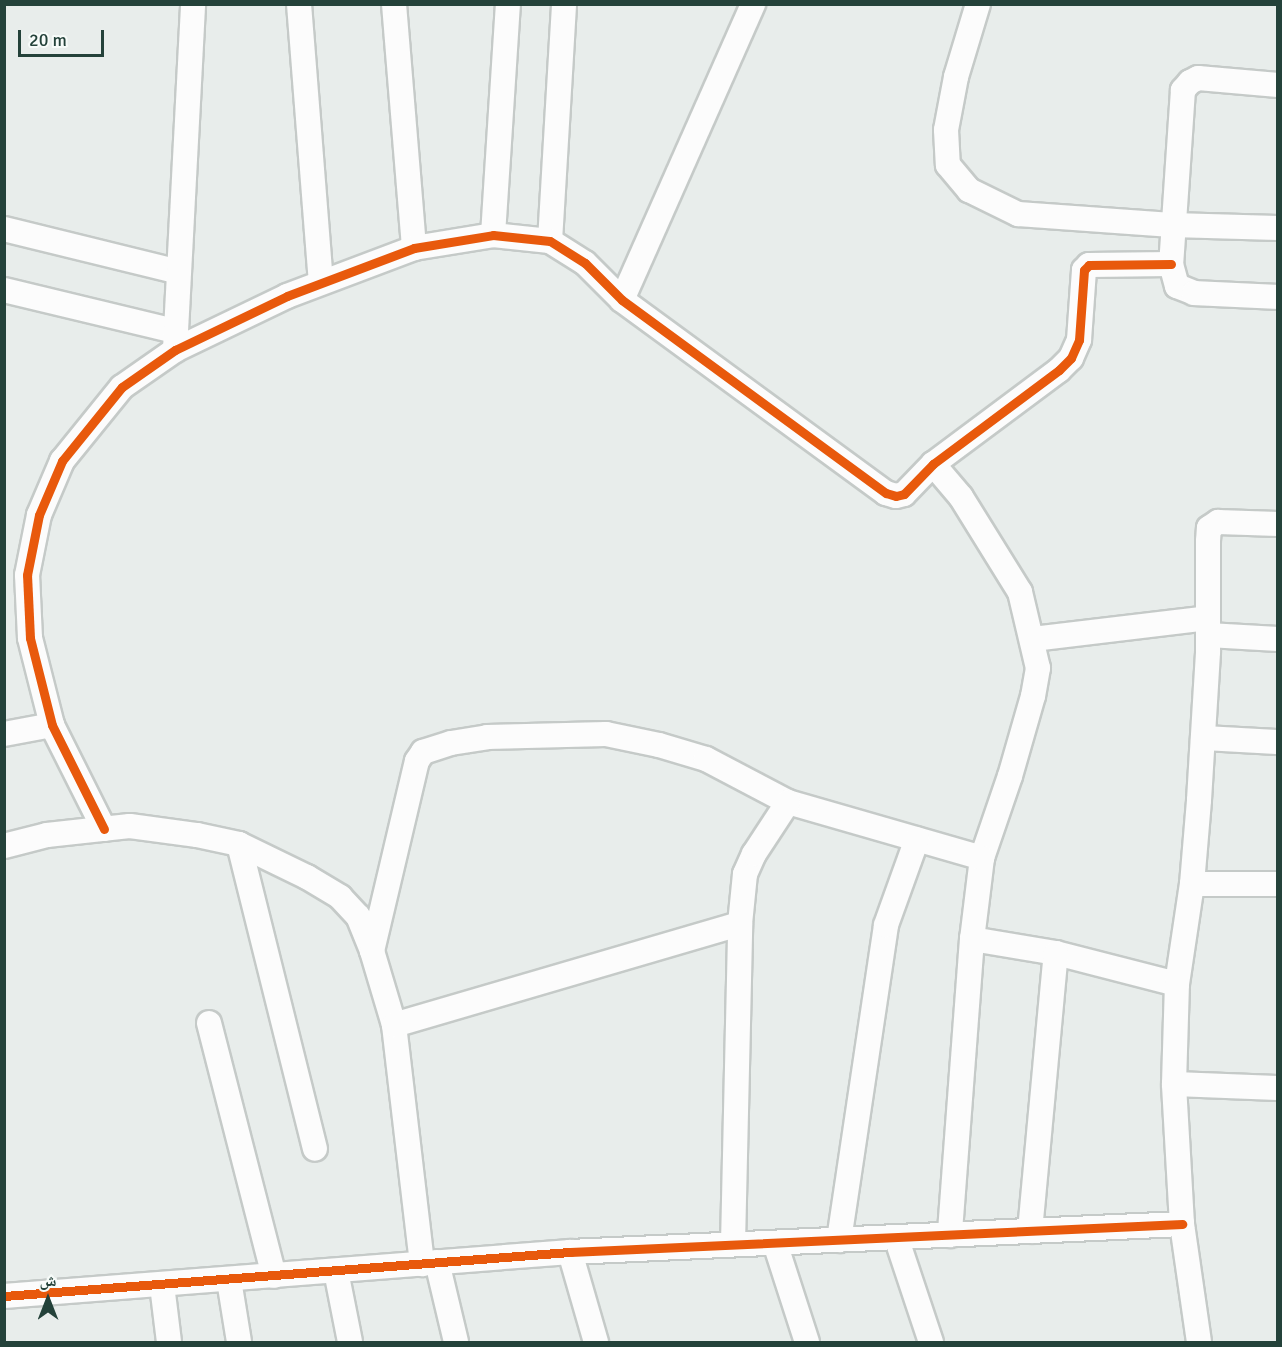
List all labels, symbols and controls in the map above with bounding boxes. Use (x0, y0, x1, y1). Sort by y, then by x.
scale bar (21, 18, 106, 56)
text: 20 m (29, 29, 67, 51)
north arrow (18, 1269, 78, 1329)
text: ش (40, 1271, 56, 1291)

